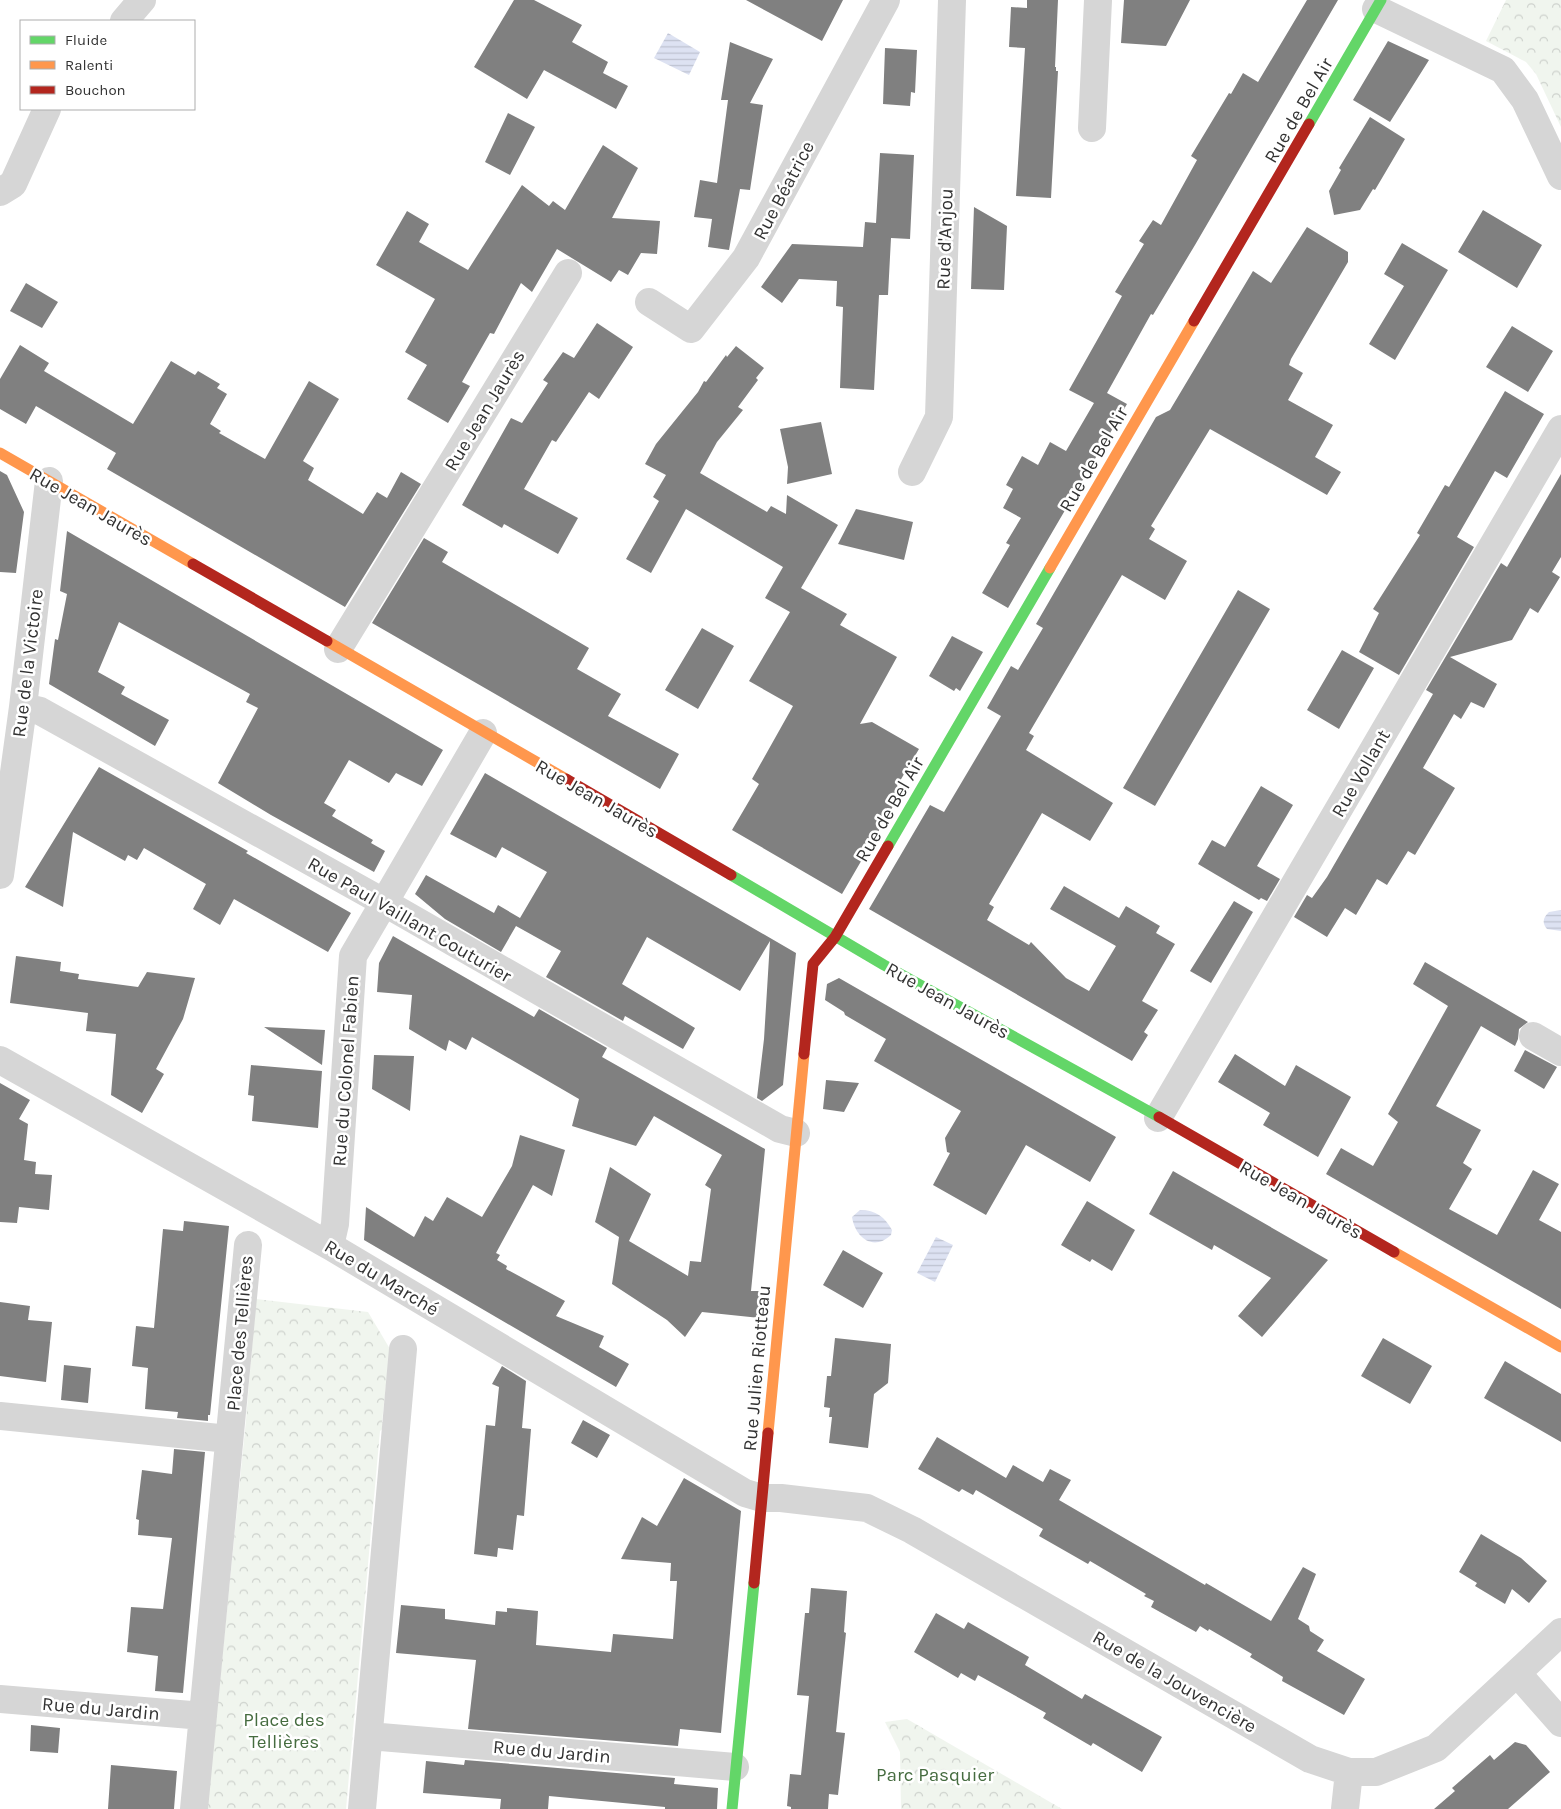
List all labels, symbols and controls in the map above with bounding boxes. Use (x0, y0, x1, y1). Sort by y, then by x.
legend (20, 20, 195, 110)
text: Fluide (65, 31, 107, 49)
street label: Rue de Bel Air (1260, 54, 1338, 167)
text: Ralenti (65, 56, 114, 74)
text: Bouchon (65, 81, 126, 99)
street label: Rue Béatrice (749, 137, 819, 244)
street label: Rue d'Anjou (932, 188, 958, 290)
street label: Rue Jean Jaurès (440, 346, 530, 475)
street label: Rue de Bel Air (1055, 403, 1133, 516)
street label: Rue Jean Jaurès (25, 463, 156, 551)
street label: Rue de la Victoire (8, 588, 48, 739)
street label: Rue Vollant (1327, 726, 1395, 821)
street label: Rue de Bel Air (851, 753, 929, 866)
street label: Rue Jean Jaurès (531, 755, 662, 843)
street label: Rue Paul Vaillant Couturier (304, 852, 515, 987)
street label: Rue Jean Jaurès (882, 958, 1013, 1044)
street label: Rue du Colonel Fabien (328, 975, 364, 1167)
street label: Rue Jean Jaurès (1235, 1156, 1366, 1244)
street label: Rue du Marché (320, 1235, 442, 1321)
street label: Place des Tellières (222, 1254, 258, 1412)
street label: Rue Julien Riotteau (739, 1284, 775, 1452)
street label: Rue de la Jouvencière (1089, 1626, 1260, 1738)
street label: Rue du Jardin (41, 1693, 161, 1725)
park label: Place des Tellières (243, 1709, 325, 1753)
street label: Rue du Jardin (492, 1736, 612, 1768)
park label: Parc Pasquier (876, 1764, 994, 1786)

